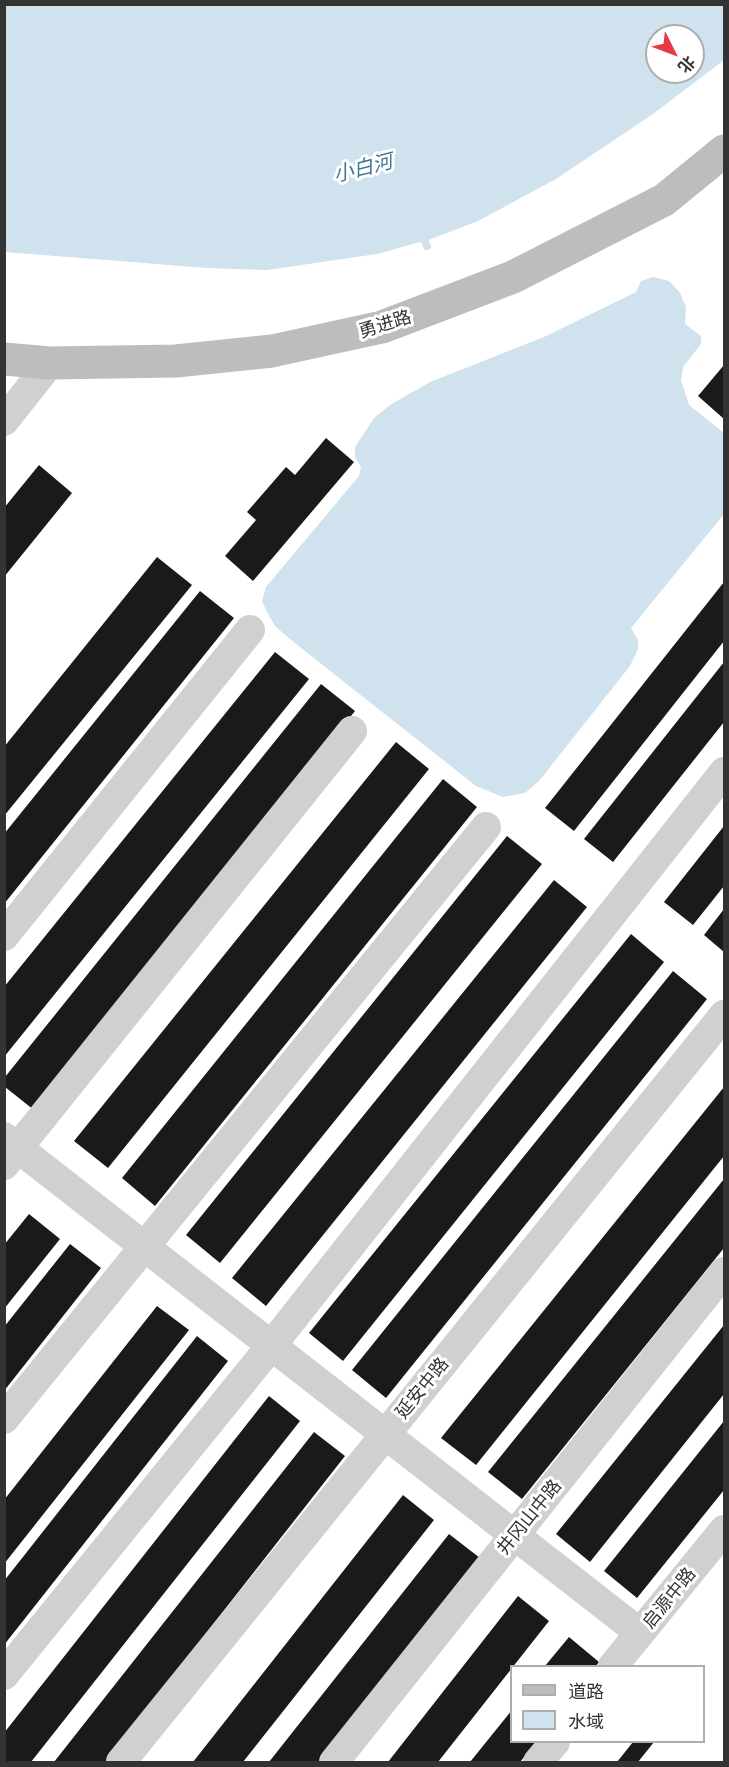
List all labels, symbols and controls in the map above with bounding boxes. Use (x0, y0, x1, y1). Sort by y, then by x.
north arrow (645, 24, 705, 84)
text: 北 (675, 53, 700, 77)
water label: 小白河 (331, 149, 395, 187)
street label: 勇进路 (356, 306, 414, 342)
street label: 延安中路 (391, 1353, 453, 1423)
street label: 井冈山中路 (492, 1475, 566, 1559)
street label: 启源中路 (638, 1563, 700, 1633)
legend (510, 1665, 705, 1743)
text: 道路 (568, 1680, 604, 1702)
text: 水域 (568, 1710, 604, 1732)

